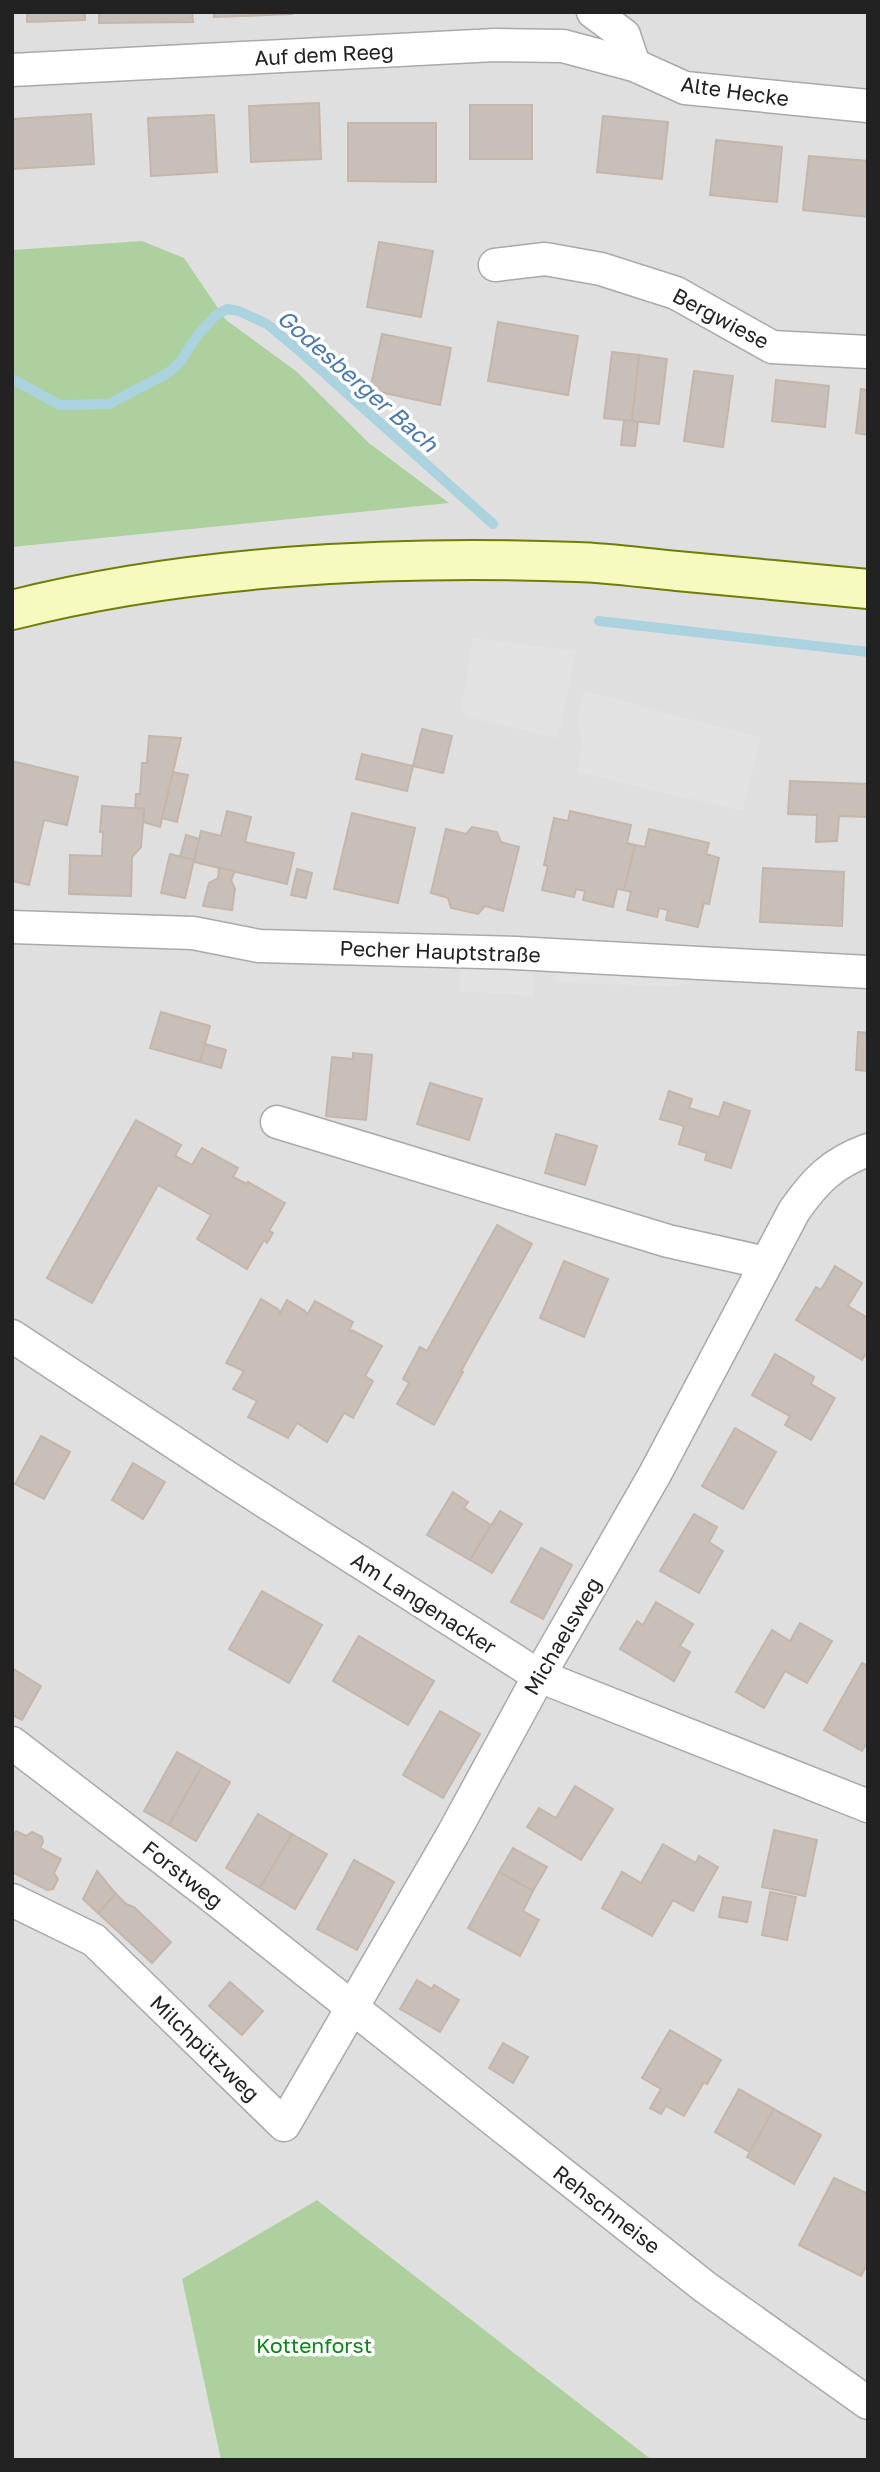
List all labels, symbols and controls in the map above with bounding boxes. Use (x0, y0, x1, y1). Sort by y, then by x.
street label: Auf dem Reeg (254, 37, 394, 71)
street label: Alte Hecke (679, 71, 791, 111)
street label: Bergwiese (668, 282, 774, 354)
water label: Godesberger Bach (272, 303, 445, 458)
street label: Pecher Hauptstraße (339, 934, 541, 968)
street label: Am Langenacker (346, 1546, 502, 1660)
street label: Michaelsweg (518, 1572, 606, 1700)
street label: Forstweg (138, 1835, 228, 1913)
street label: Milchpützweg (145, 1989, 265, 2107)
street label: Rehschneise (548, 2159, 666, 2259)
park label: Kottenforst (256, 2332, 372, 2358)

